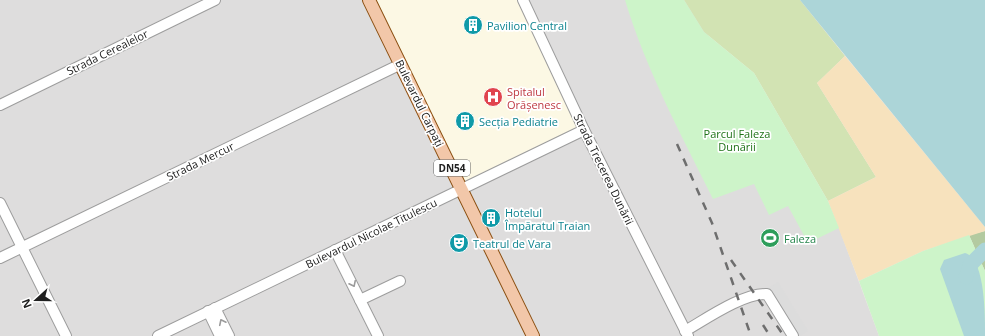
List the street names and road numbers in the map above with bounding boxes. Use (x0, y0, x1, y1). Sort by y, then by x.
street label: Strada Cerealelor (64, 26, 151, 78)
street label: Bulevardul Carpați (392, 57, 448, 149)
street label: Strada Trecerea Dunării (571, 111, 637, 227)
street label: Strada Mercur (164, 138, 237, 184)
road number: DN54 (434, 160, 470, 176)
street label: Bulevardul Nicolae Titulescu (303, 195, 439, 271)

